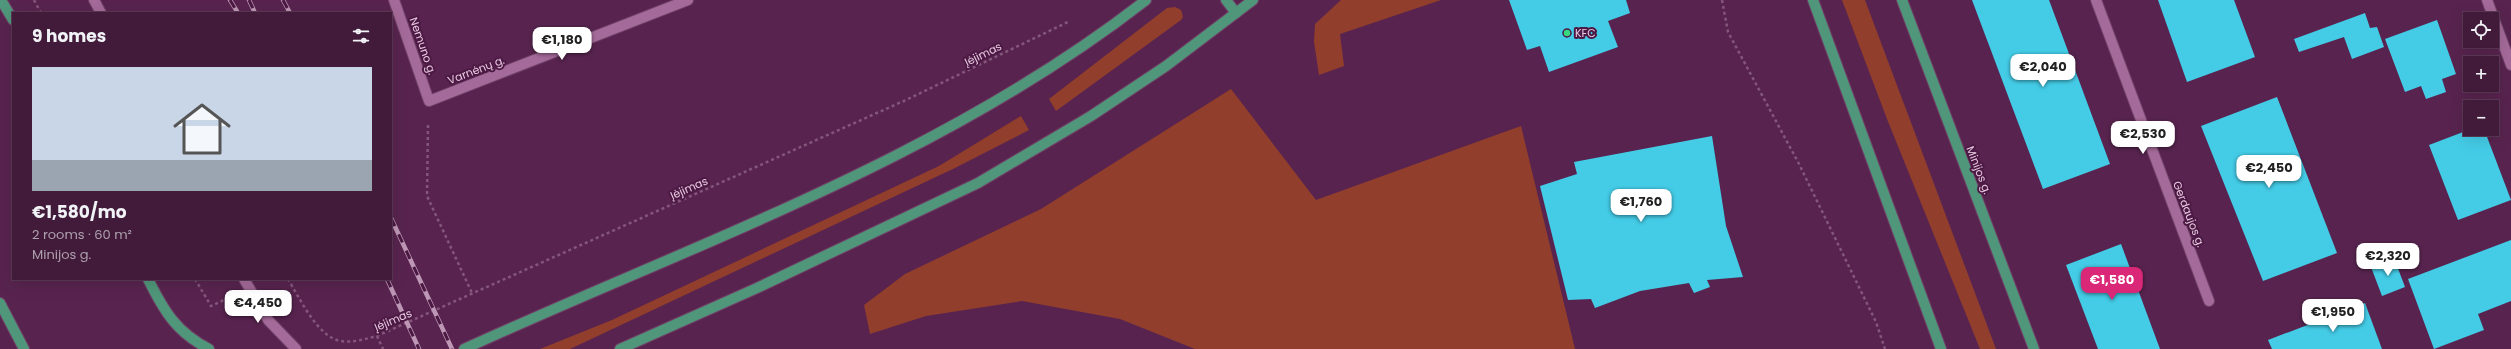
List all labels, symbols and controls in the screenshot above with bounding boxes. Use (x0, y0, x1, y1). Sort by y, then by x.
map controls (2463, 12, 2499, 136)
button: locate (2463, 12, 2499, 48)
street label: Nemuno g. (406, 15, 440, 77)
text: 9 homes (32, 24, 106, 48)
icon: filters (350, 25, 372, 47)
place label: KFC (1575, 25, 1596, 41)
pin: €1,180 (529, 27, 595, 61)
marker: KFC (1562, 28, 1572, 38)
text: €1,180 (542, 30, 582, 49)
street label: Įėjimas (961, 38, 1004, 70)
street label: Varnėnų g. (445, 52, 507, 88)
pin: €2,040 (2010, 54, 2076, 88)
button: + (2463, 56, 2499, 92)
text: €2,040 (2019, 57, 2067, 76)
icon: home (166, 93, 238, 165)
button: − (2463, 100, 2499, 136)
pin: €2,530 (2110, 121, 2176, 155)
text: €2,530 (2120, 124, 2166, 143)
street label: Minijos g. (1963, 144, 1995, 196)
pin: €2,450 (2236, 155, 2302, 189)
text: €2,450 (2245, 158, 2293, 177)
street label: Įėjimas (667, 173, 711, 204)
street label: Gerdaujos g. (2169, 179, 2209, 249)
pin: €1,760 (1608, 189, 1674, 223)
text: €1,760 (1620, 192, 1662, 211)
text: €1,580/mo (32, 200, 127, 224)
text: 2 rooms · 60 m² (32, 225, 132, 244)
pin: €2,320 (2355, 243, 2421, 277)
text: Minijos g. (32, 245, 91, 264)
text: €2,320 (2365, 246, 2411, 265)
pin: €1,580 (2079, 267, 2145, 301)
text: €1,580 (2090, 270, 2134, 289)
pin: €4,450 (225, 290, 291, 324)
text: €4,450 (234, 293, 282, 312)
pin: €1,950 (2300, 299, 2366, 333)
text: €1,950 (2311, 302, 2355, 321)
street label: Įėjimas (371, 305, 415, 335)

